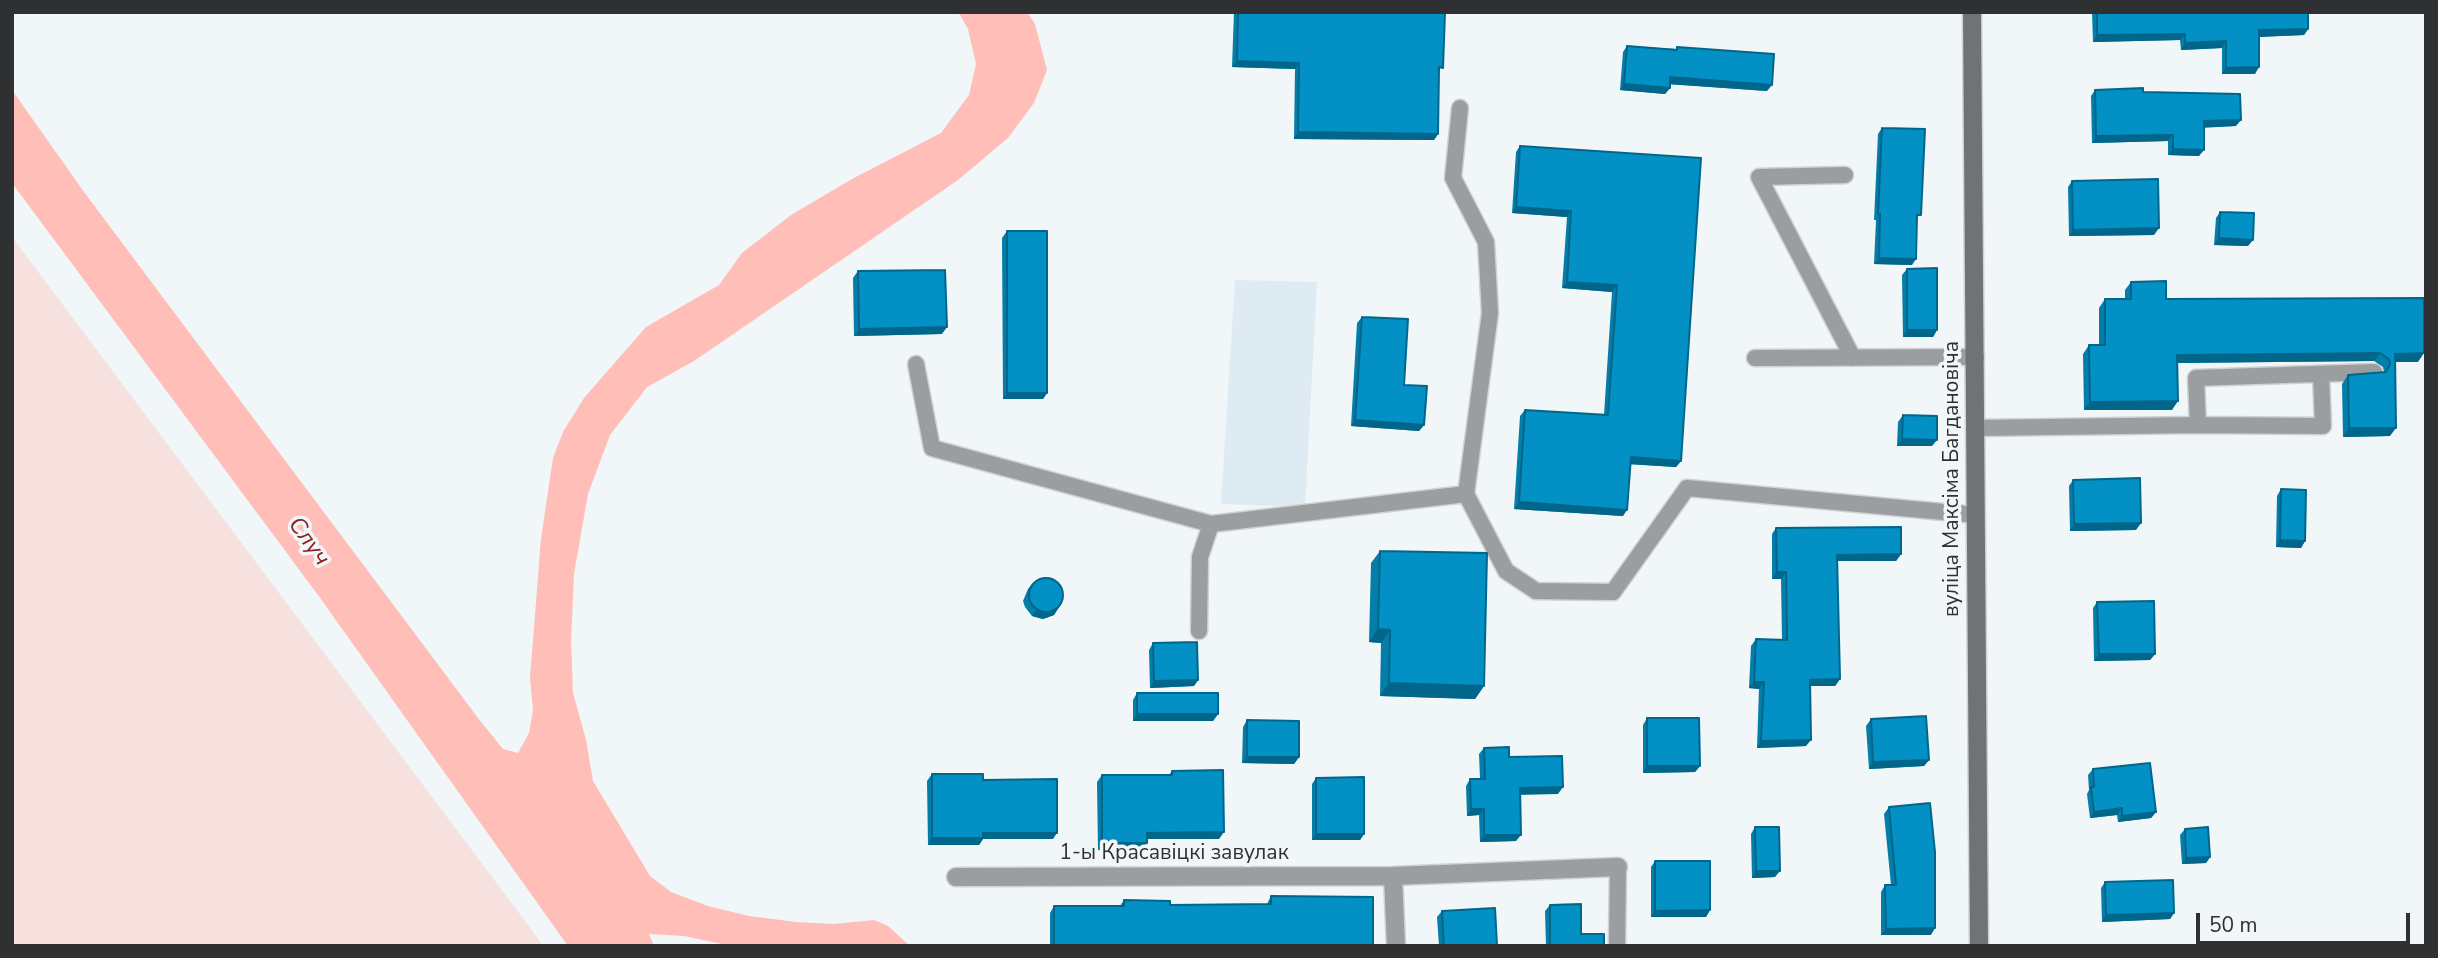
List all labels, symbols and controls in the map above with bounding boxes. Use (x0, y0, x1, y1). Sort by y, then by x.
street label: вуліца Максіма Багдановіча (1940, 341, 1966, 617)
water label: Случ (281, 512, 335, 572)
street label: 1-ы Красавіцкі завулак (1059, 841, 1289, 867)
scale bar (2200, 898, 2414, 942)
text: 50 m (2209, 911, 2258, 939)

